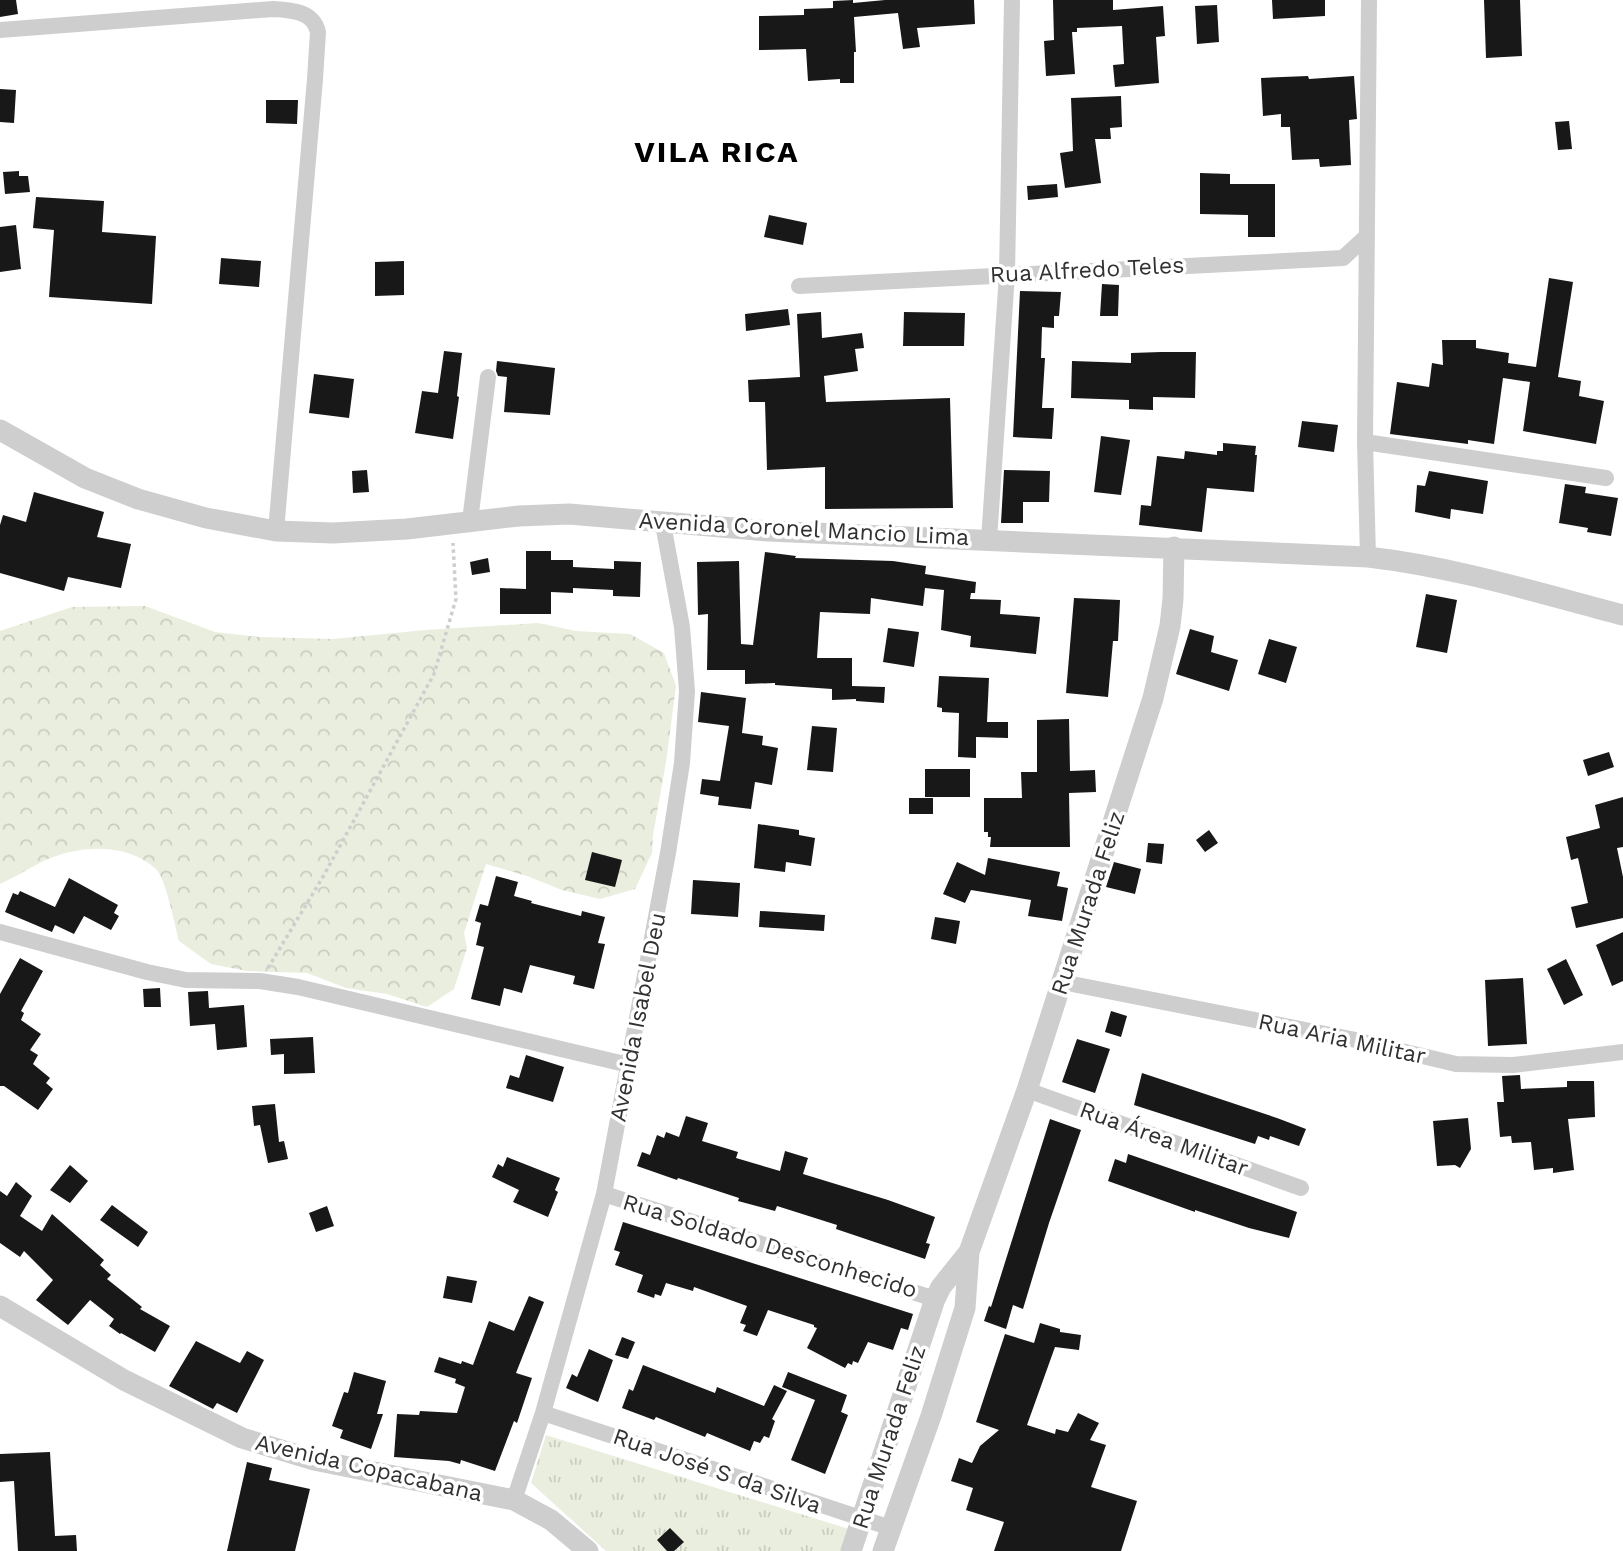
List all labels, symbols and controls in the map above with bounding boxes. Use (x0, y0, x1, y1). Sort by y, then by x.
district label: VILA RICA (634, 134, 800, 169)
street label: Rua Alfredo Teles (989, 251, 1185, 289)
street label: Avenida Coronel Mancio Lima (638, 507, 970, 551)
street label: Rua Murada Feliz (1046, 808, 1130, 998)
street label: Avenida Isabel Deu (604, 910, 672, 1124)
street label: Rua Aria Militar (1256, 1008, 1428, 1070)
street label: Rua Área Militar (1076, 1096, 1252, 1182)
street label: Rua Soldado Desconhecido (620, 1188, 920, 1304)
street label: Rua Murada Feliz (847, 1342, 931, 1532)
street label: Rua José S da Silva (609, 1423, 825, 1519)
street label: Avenida Copacabana (253, 1429, 485, 1507)

